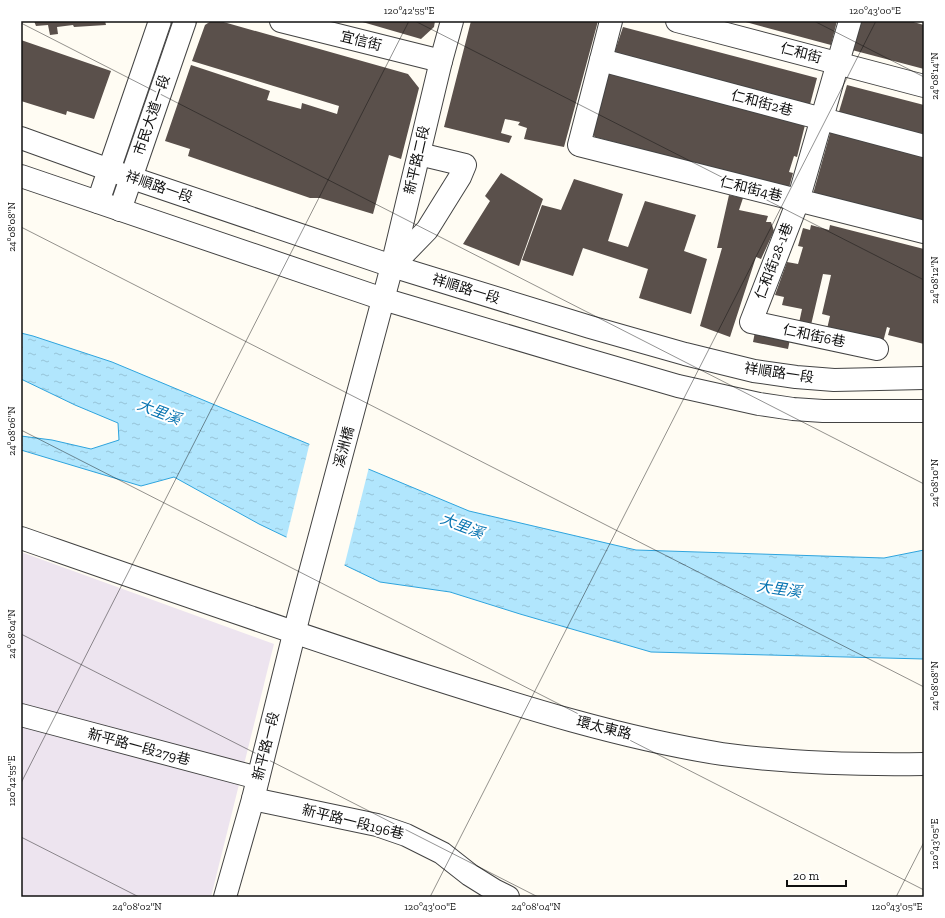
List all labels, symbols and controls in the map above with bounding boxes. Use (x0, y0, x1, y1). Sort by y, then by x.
text: 120°42'55"E (384, 5, 434, 17)
text: 120°43'00"E (849, 5, 901, 17)
street label: 宜信街 (339, 28, 383, 54)
street label: 仁和街 (779, 39, 823, 67)
text: 24°08'14"N (929, 52, 941, 100)
street label: 市民大道一段 (130, 73, 174, 157)
street label: 仁和街2巷 (729, 87, 795, 119)
street label: 新平路二段 (401, 124, 433, 196)
street label: 祥順路一段 (123, 168, 195, 206)
street label: 仁和街4巷 (718, 173, 784, 205)
text: 24°08'08"N (6, 202, 18, 252)
street label: 仁和街28-1巷 (752, 220, 796, 302)
text: 24°08'12"N (929, 256, 941, 304)
street label: 祥順路一段 (430, 271, 502, 307)
street label: 仁和街6巷 (781, 321, 847, 351)
street label: 祥順路一段 (743, 360, 815, 386)
water label: 大里溪 (135, 396, 185, 429)
text: 24°08'06"N (6, 406, 18, 456)
street label: 溪洲橋 (330, 425, 358, 469)
text: 24°08'10"N (929, 458, 941, 507)
water label: 大里溪 (438, 510, 488, 543)
water label: 大里溪 (755, 577, 805, 601)
text: 24°08'04"N (6, 609, 18, 659)
text: 24°08'08"N (929, 661, 941, 711)
street label: 新平路一段 (249, 710, 283, 782)
street label: 環太東路 (575, 713, 633, 743)
street label: 新平路一段279巷 (86, 725, 192, 769)
text: 120°42'55"E (6, 756, 18, 806)
street label: 新平路一段196巷 (300, 801, 406, 843)
text: 120°43'05"E (929, 818, 941, 869)
scale bar (787, 862, 846, 888)
text: 20 m (793, 869, 820, 883)
text: 24°08'02"N (112, 901, 162, 913)
text: 120°43'00"E (404, 901, 456, 913)
text: 24°08'04"N (511, 901, 561, 913)
text: 120°43'05"E (872, 901, 923, 913)

